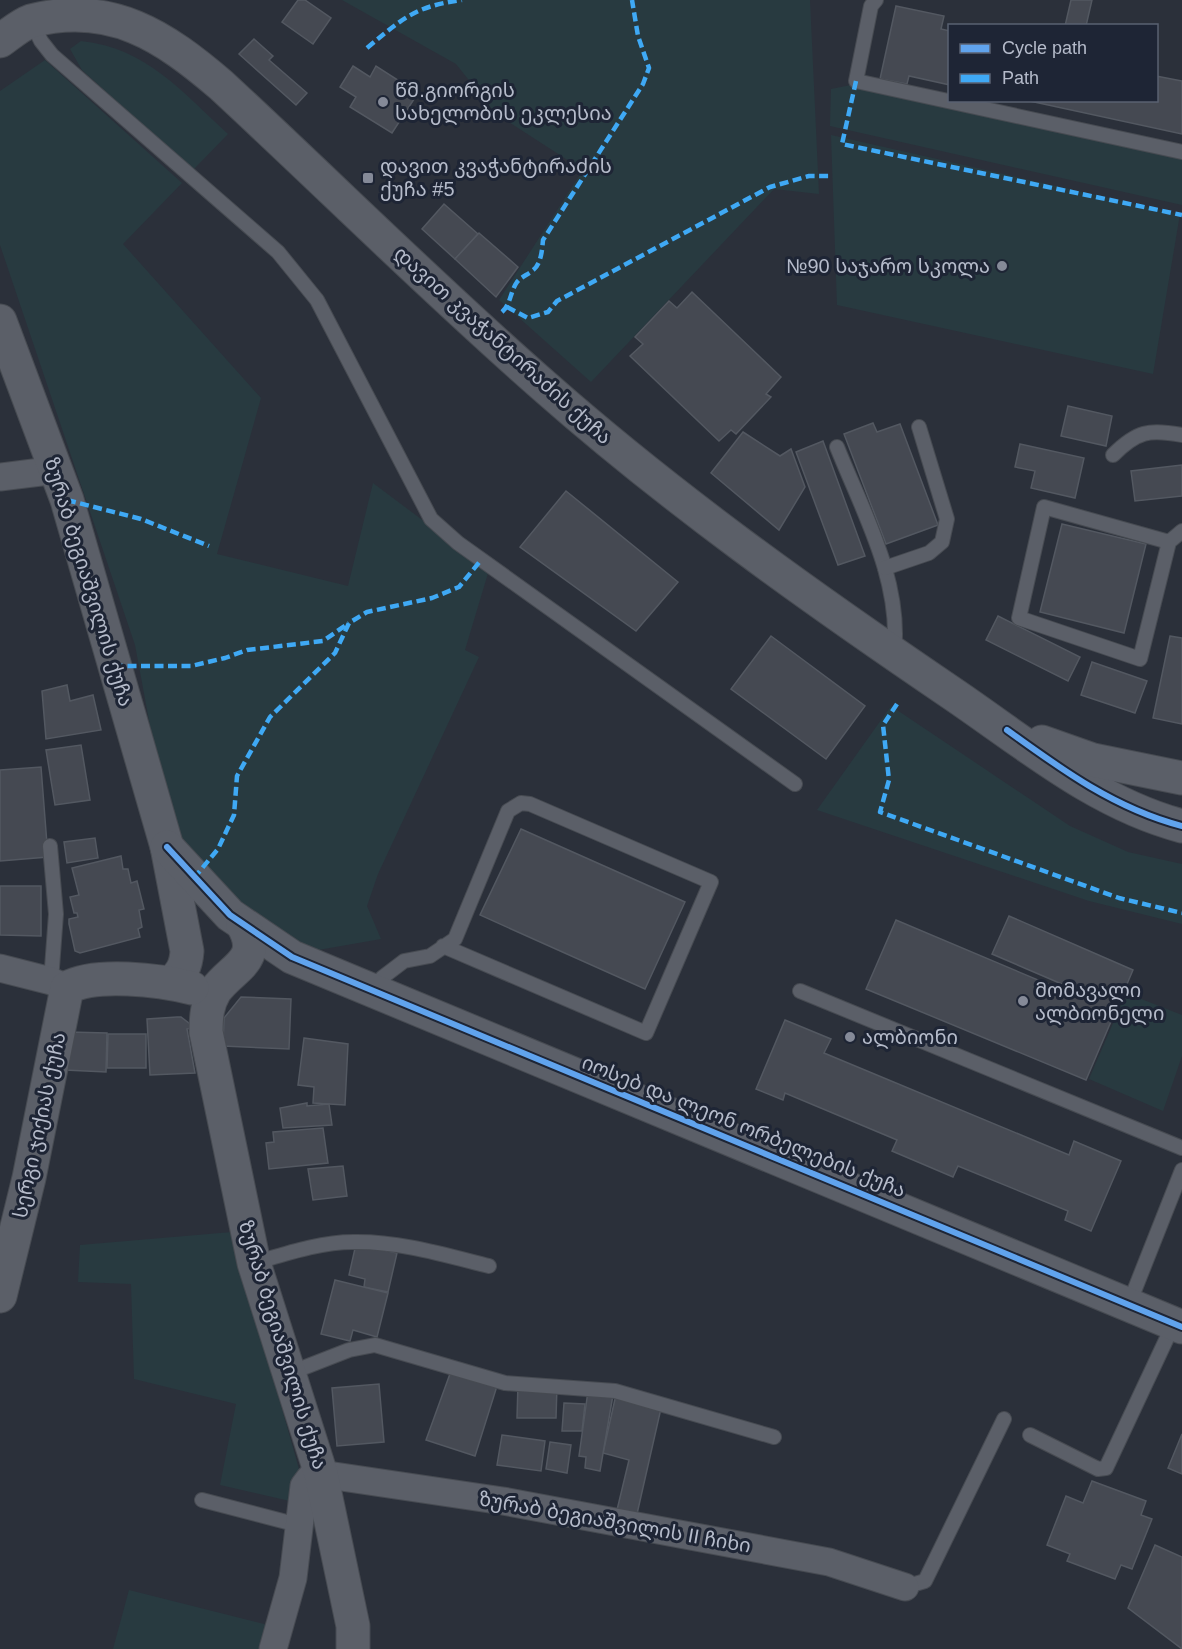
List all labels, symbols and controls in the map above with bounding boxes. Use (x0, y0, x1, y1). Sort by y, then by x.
legend (948, 24, 1158, 102)
text: Cycle path (1002, 38, 1087, 58)
text: Path (1002, 68, 1039, 88)
place label: წმ.გიორგის სახელობის ეკლესია (395, 79, 612, 126)
marker: წმ.გიორგის სახელობის ეკლესია (376, 95, 390, 109)
place label: დავით კვაჭანტირაძის ქუჩა #5 (380, 155, 612, 201)
marker: დავით კვაჭანტირაძის ქუჩა #5 (361, 171, 375, 185)
street label: დავით კვაჭანტირაძის ქუჩა (389, 242, 616, 450)
place label: №90 საჯარო სკოლა (786, 255, 990, 279)
marker: №90 საჯარო სკოლა (995, 259, 1009, 273)
street label: ზურაბ ბეგიაშვილის ქუჩა (39, 455, 137, 710)
place label: მომავალი ალბიონელი (1035, 979, 1164, 1026)
marker: მომავალი ალბიონელი (1016, 994, 1030, 1008)
place label: ალბიონი (862, 1026, 958, 1050)
street label: სერგი ჯიქიას ქუჩა (9, 1030, 70, 1220)
marker: ალბიონი (843, 1030, 857, 1044)
street label: იოსებ და ლეონ ორბელების ქუჩა (578, 1051, 909, 1203)
street label: ზურაბ ბეგიაშვილის ქუჩა (233, 1218, 331, 1473)
street label: ზურაბ ბეგიაშვილის II ჩიხი (477, 1487, 753, 1559)

